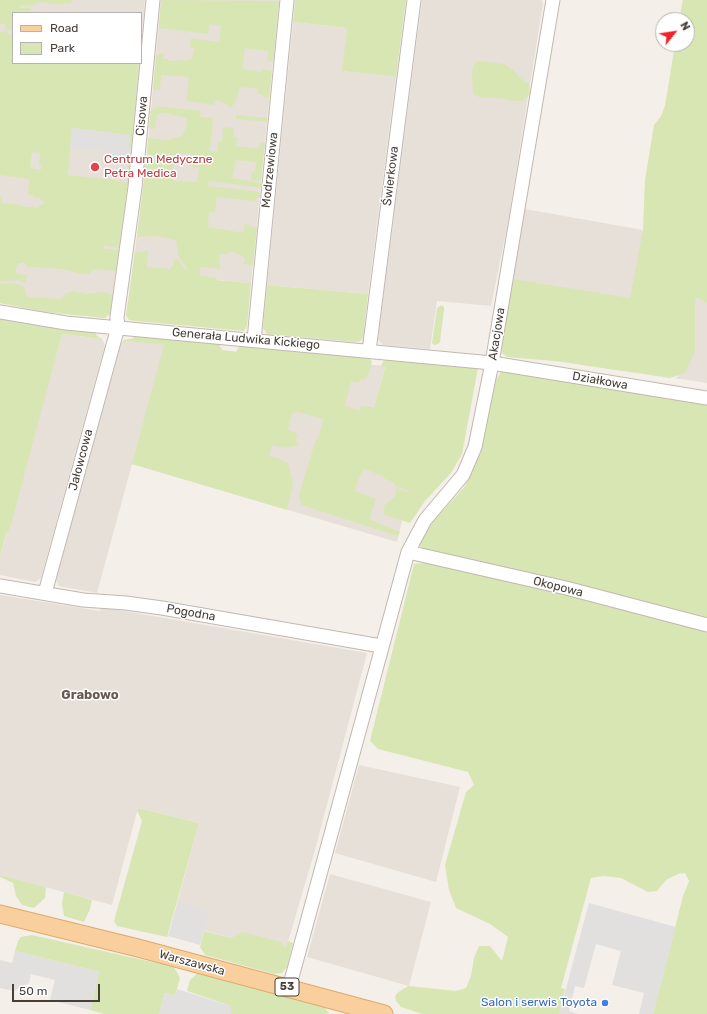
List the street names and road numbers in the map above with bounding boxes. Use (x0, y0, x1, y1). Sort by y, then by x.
street label: Cisowa (133, 96, 151, 136)
street label: Modrzewiowa (259, 131, 281, 209)
street label: Świerkowa (380, 145, 402, 207)
street label: Akacjowa (486, 307, 508, 361)
street label: Generała Ludwika Kickiego (171, 325, 321, 353)
street label: Działkowa (571, 369, 629, 393)
street label: Jałowcowa (66, 428, 96, 492)
street label: Okopowa (532, 574, 584, 600)
street label: Pogodna (165, 602, 217, 624)
street label: Warszawska (157, 947, 227, 979)
road number: 53 (275, 978, 299, 996)

